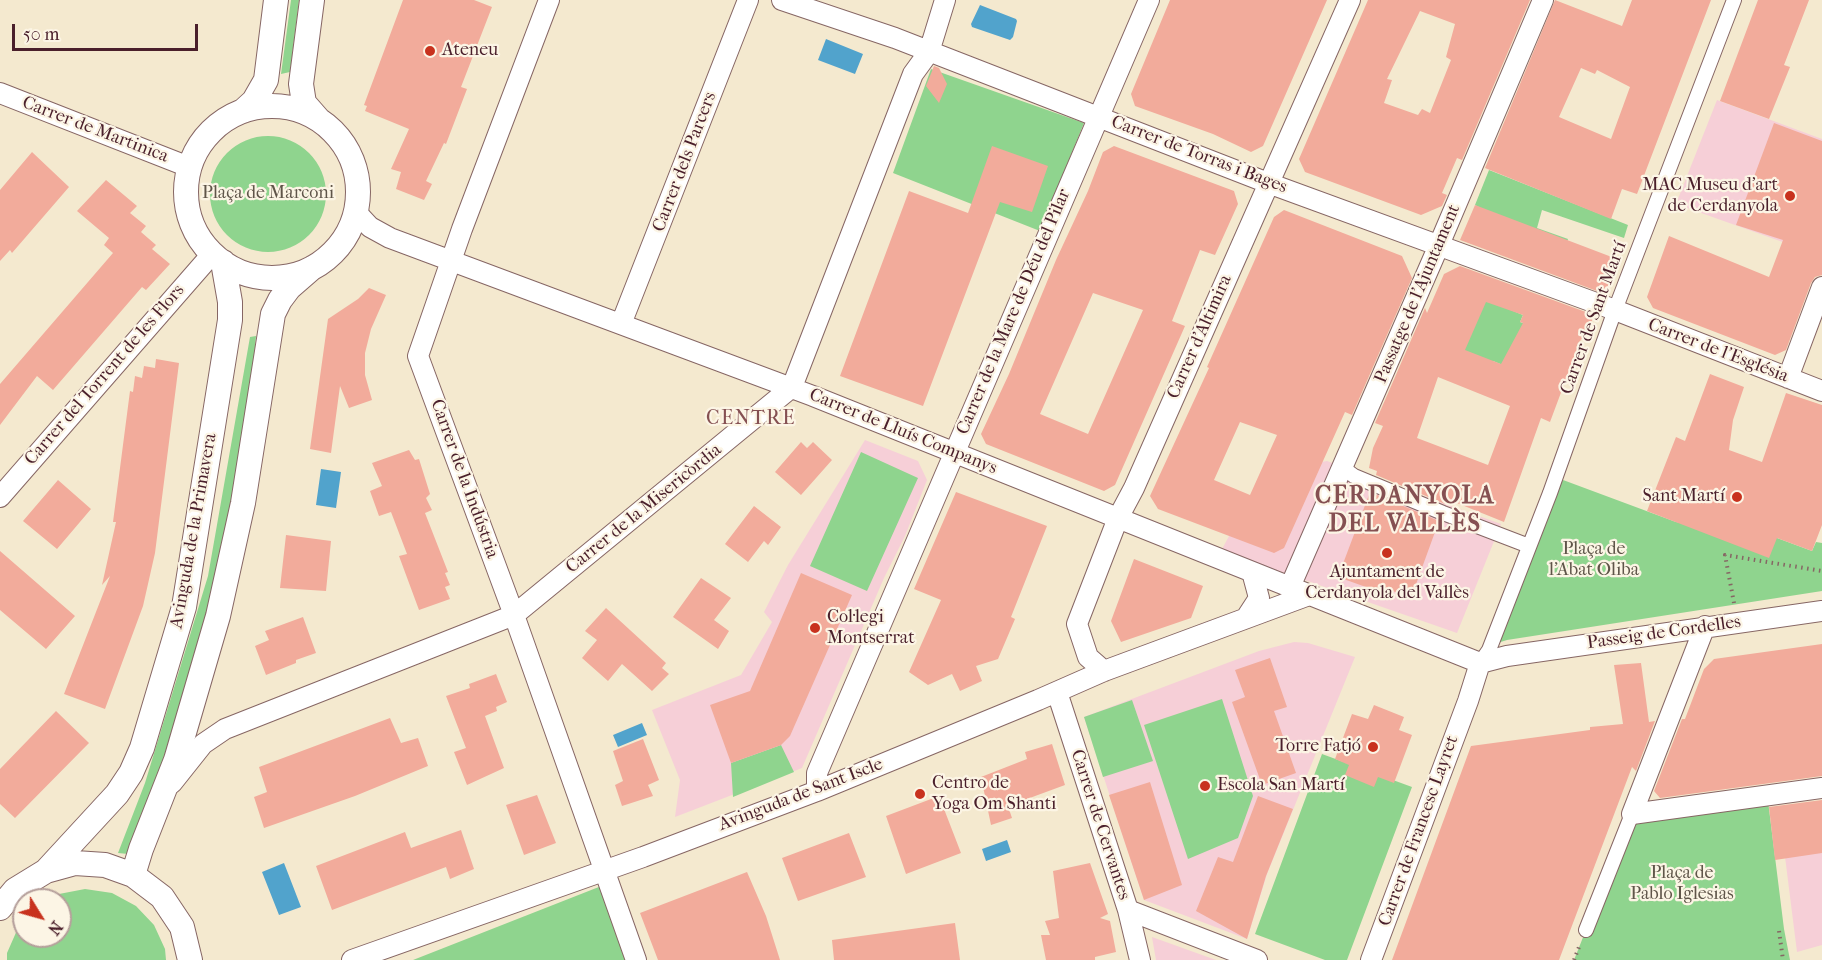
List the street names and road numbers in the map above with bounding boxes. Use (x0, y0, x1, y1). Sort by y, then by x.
street label: Carrer dels Parcers (648, 89, 722, 235)
street label: Carrer de Martinica (19, 92, 171, 168)
street label: Carrer de Torras i Bages (1108, 111, 1290, 199)
street label: Carrer de la Mare de Déu del Pilar (952, 186, 1076, 438)
street label: Passatge de l'Ajuntament (1371, 201, 1465, 387)
street label: Carrer de Sant Martí (1556, 239, 1632, 397)
street label: Carrer d'Altimira (1163, 272, 1237, 402)
street label: Carrer del Torrent de les Flors (21, 280, 189, 470)
street label: Carrer de l'Església (1645, 314, 1791, 388)
street label: Carrer de Lluís Companys (806, 384, 1000, 480)
street label: Carrer de la Indústria (425, 397, 503, 561)
street label: Avinguda de la Primavera (166, 432, 222, 630)
street label: Carrer de la Misericòrdia (562, 440, 726, 578)
street label: Passeig de Cordelles (1586, 612, 1742, 654)
street label: Carrer de Francesc Layret (1374, 733, 1464, 929)
street label: Carrer de Cervantes (1066, 747, 1134, 903)
street label: Avinguda de Sant Iscle (716, 754, 886, 836)

